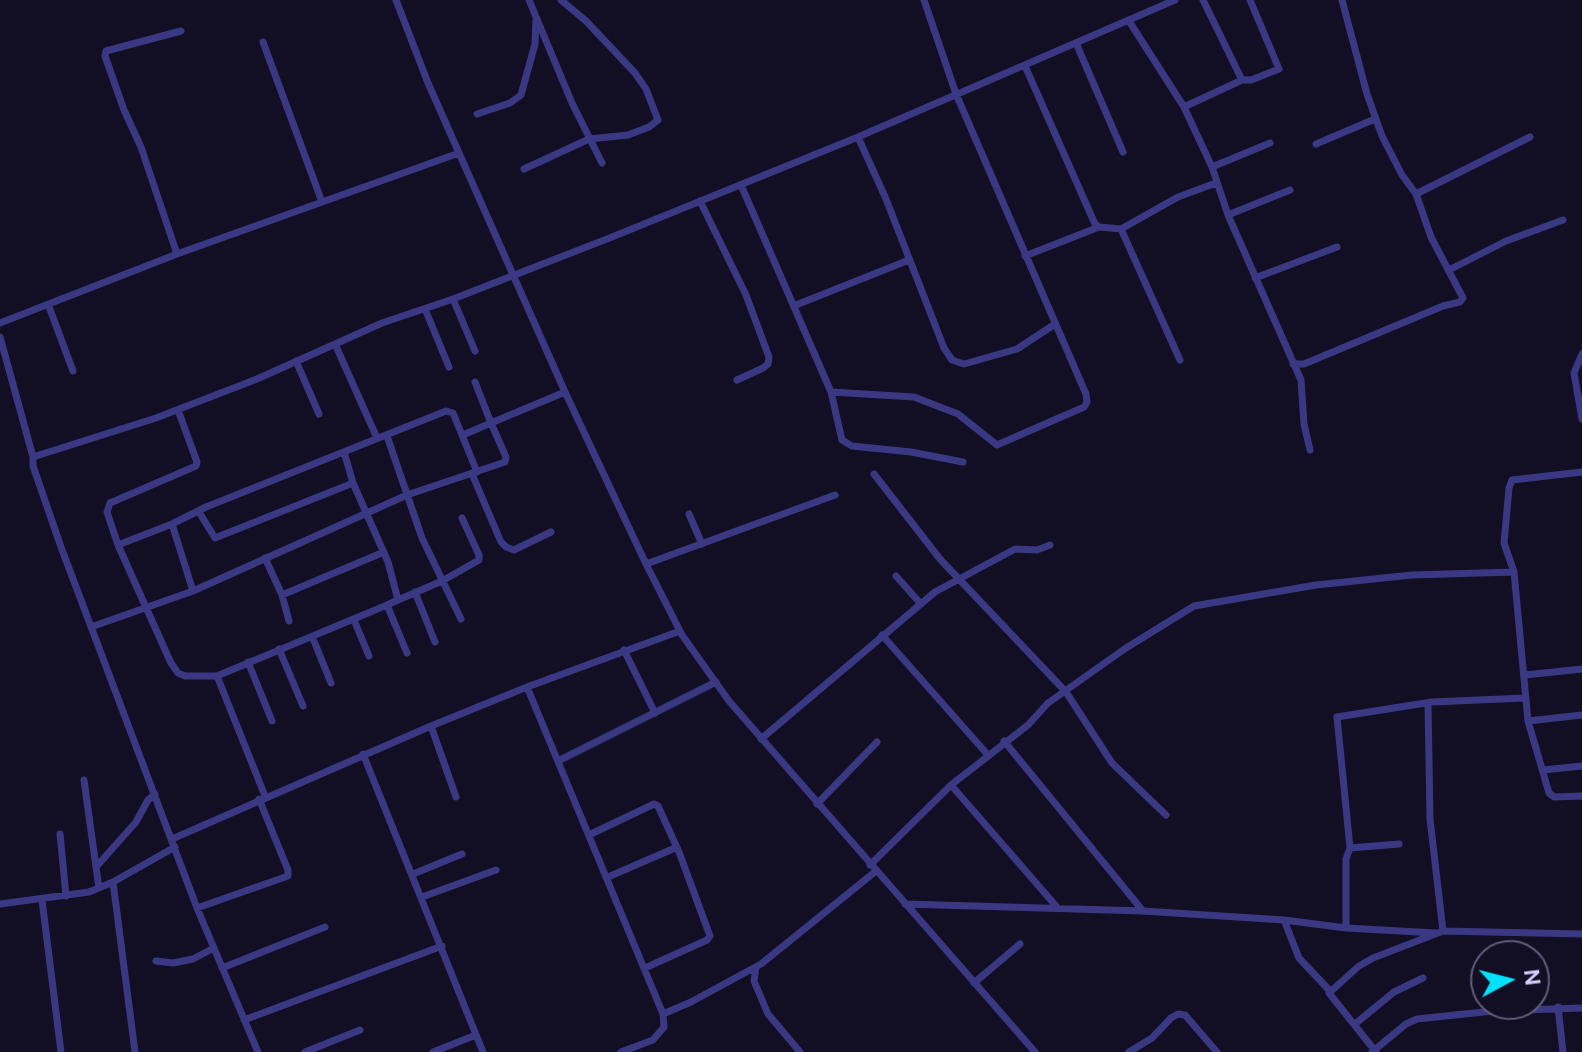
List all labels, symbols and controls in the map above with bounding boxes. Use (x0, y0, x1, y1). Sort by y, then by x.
north arrow (1470, 940, 1550, 1020)
text: N (1517, 968, 1548, 987)

